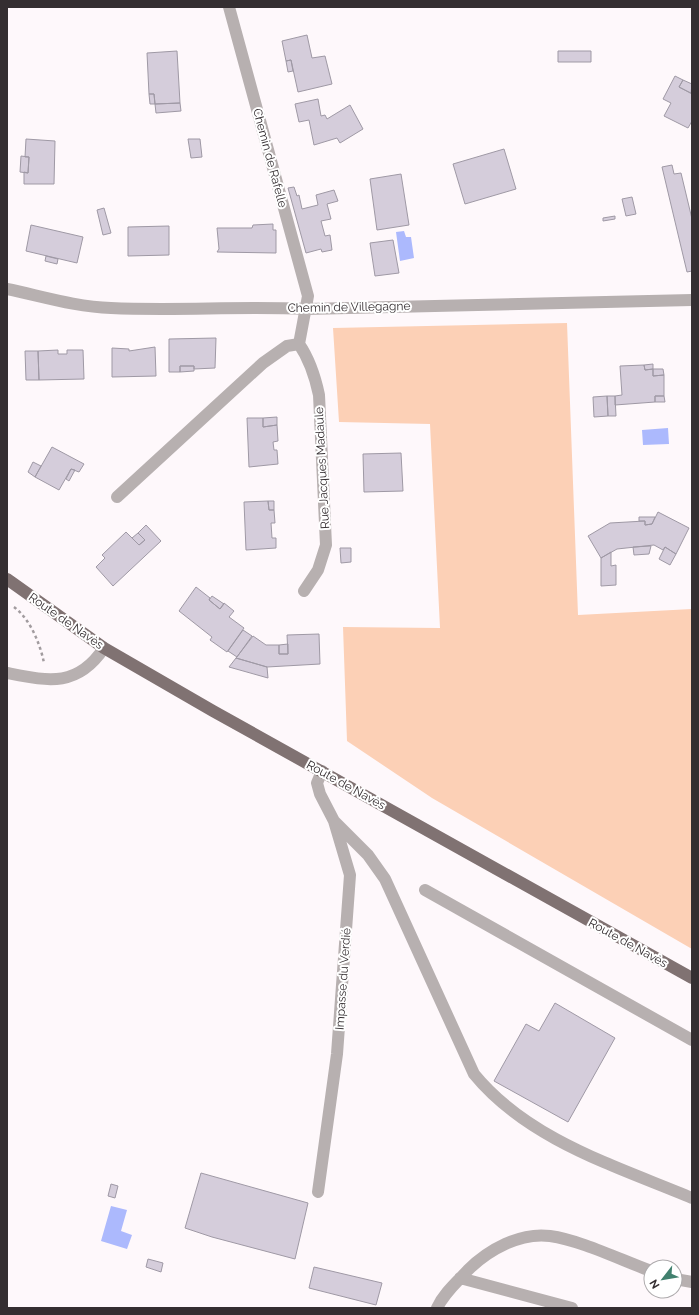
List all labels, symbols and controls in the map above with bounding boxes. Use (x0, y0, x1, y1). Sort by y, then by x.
street label: Chemin de Rafelle (250, 107, 290, 209)
street label: Chemin de Villegagne (287, 299, 411, 315)
street label: Rue Jacques Madaule (312, 407, 332, 529)
street label: Route de Navès (26, 590, 106, 652)
street label: Route de Navès (304, 758, 388, 813)
street label: Route de Navès (586, 916, 670, 971)
street label: Impasse du Verdié (332, 927, 354, 1031)
north arrow (643, 1259, 683, 1299)
text: N (647, 1277, 663, 1291)

